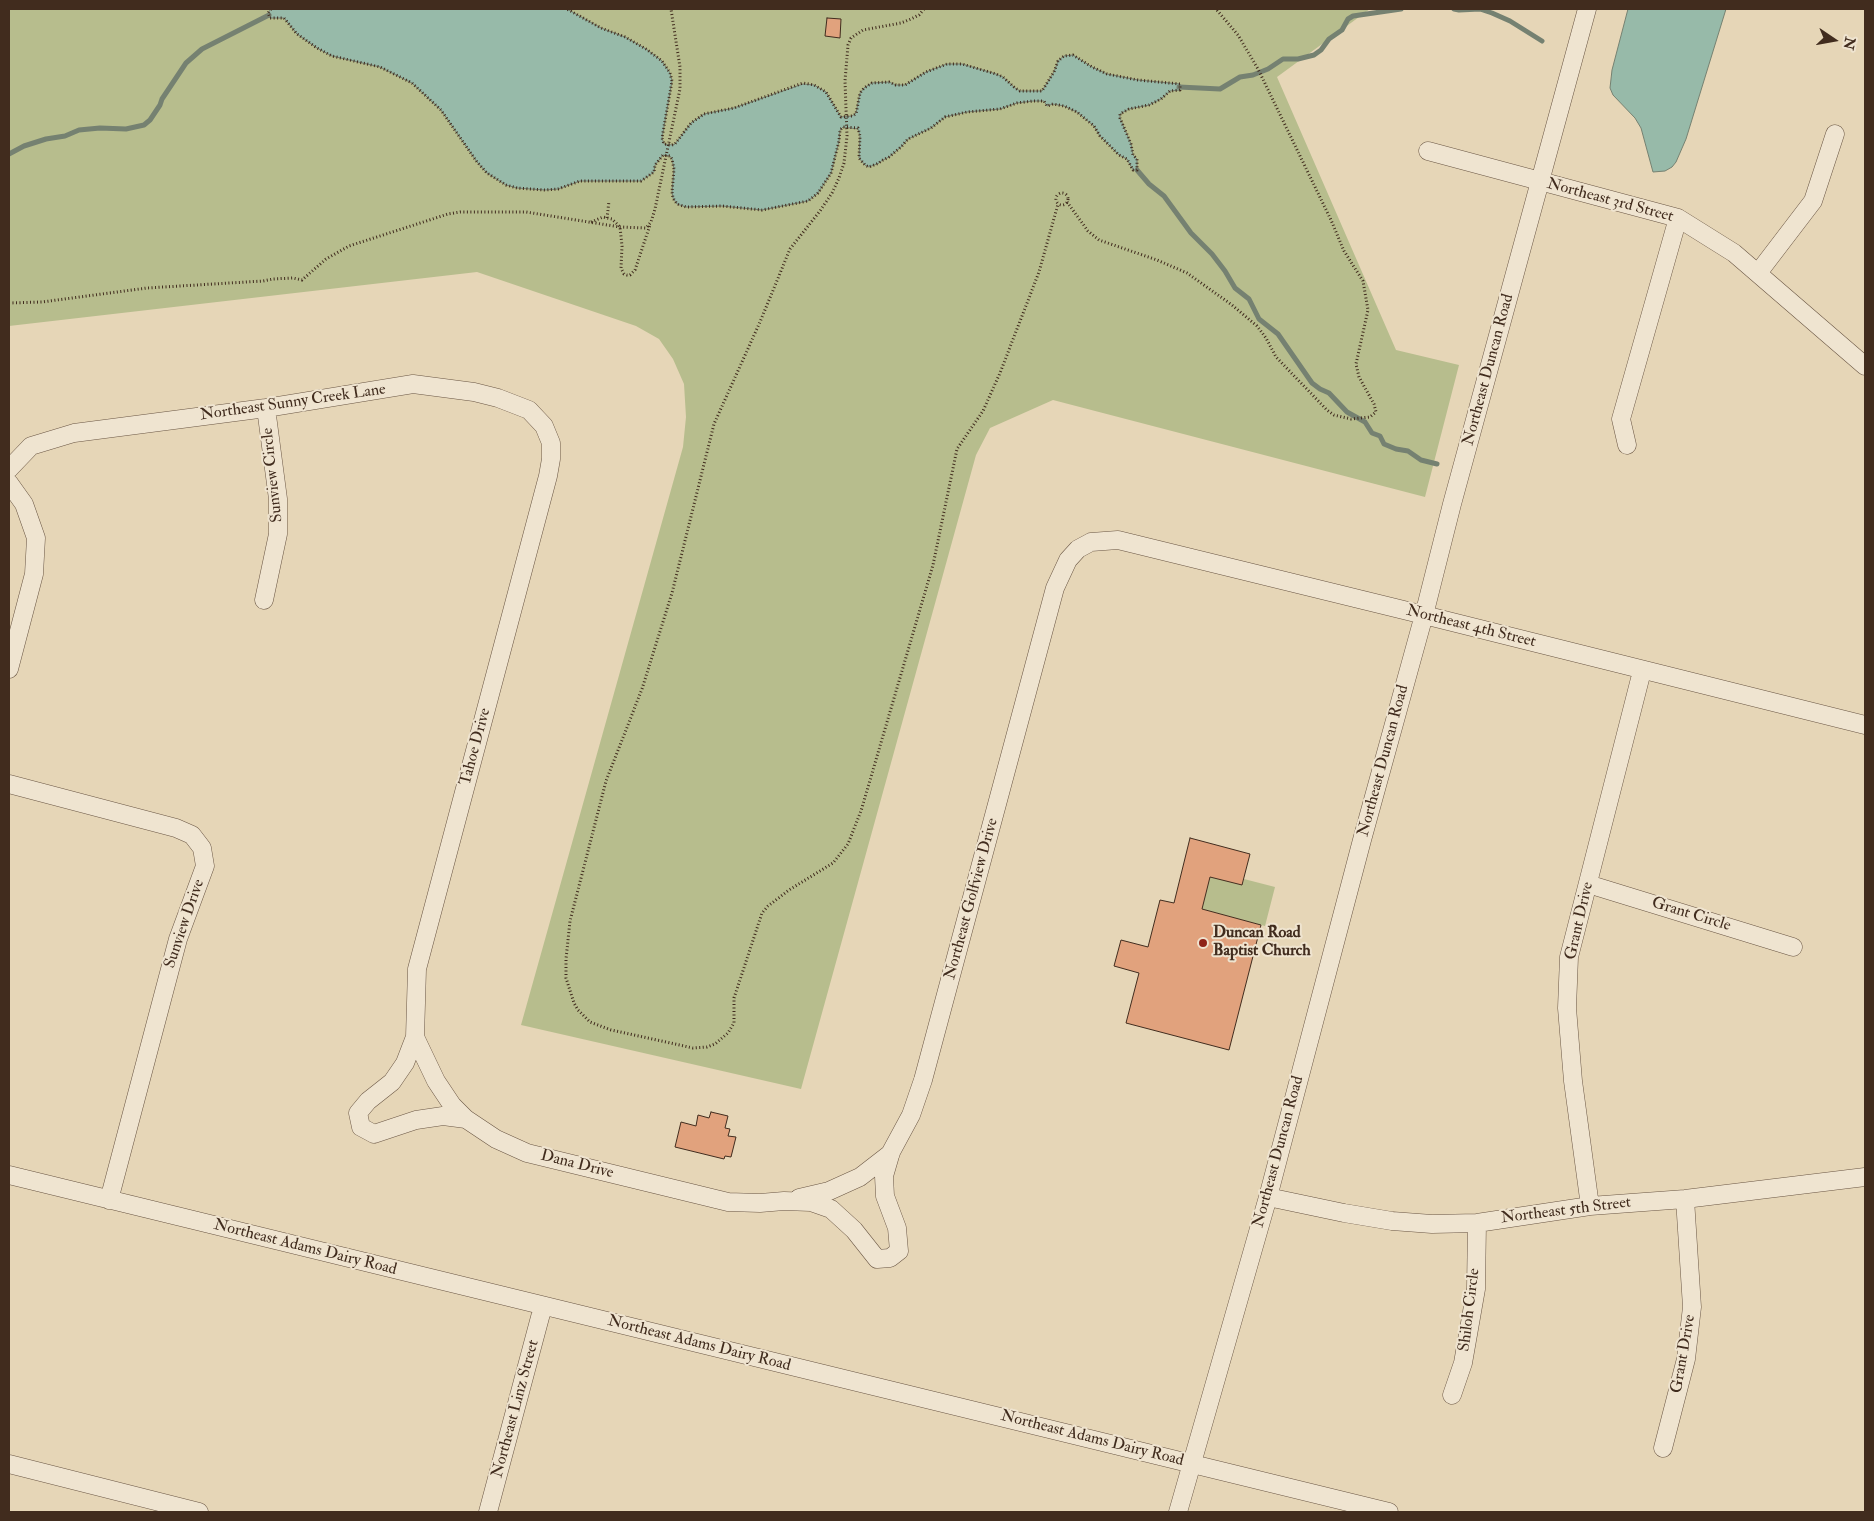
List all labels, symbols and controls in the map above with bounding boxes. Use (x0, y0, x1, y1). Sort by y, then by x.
north arrow (1809, 15, 1859, 65)
text: N (1840, 35, 1859, 51)
street label: Northeast 3rd Street (1545, 175, 1675, 227)
street label: Northeast Duncan Road (1460, 292, 1518, 448)
street label: Northeast Sunny Creek Lane (199, 380, 387, 426)
street label: Sunview Circle (258, 427, 288, 523)
street label: Northeast 4th Street (1404, 602, 1538, 652)
street label: Northeast Duncan Road (1355, 683, 1413, 839)
street label: Tahoe Drive (456, 706, 496, 788)
street label: Northeast Golfview Drive (941, 816, 1003, 982)
street label: Sunview Drive (161, 877, 209, 971)
street label: Grant Drive (1562, 880, 1598, 962)
street label: Grant Circle (1649, 894, 1733, 936)
place label: Duncan Road Baptist Church (1213, 924, 1311, 962)
marker: Duncan Road Baptist Church (1197, 937, 1209, 949)
street label: Northeast Duncan Road (1250, 1074, 1308, 1230)
street label: Dana Drive (539, 1147, 615, 1183)
street label: Northeast 5th Street (1500, 1193, 1632, 1229)
street label: Northeast Adams Dairy Road (211, 1216, 399, 1280)
street label: Shiloh Circle (1455, 1267, 1485, 1353)
street label: Northeast Adams Dairy Road (605, 1312, 793, 1376)
street label: Grant Drive (1668, 1313, 1700, 1395)
street label: Northeast Linz Street (488, 1338, 544, 1480)
street label: Northeast Adams Dairy Road (998, 1407, 1186, 1471)

